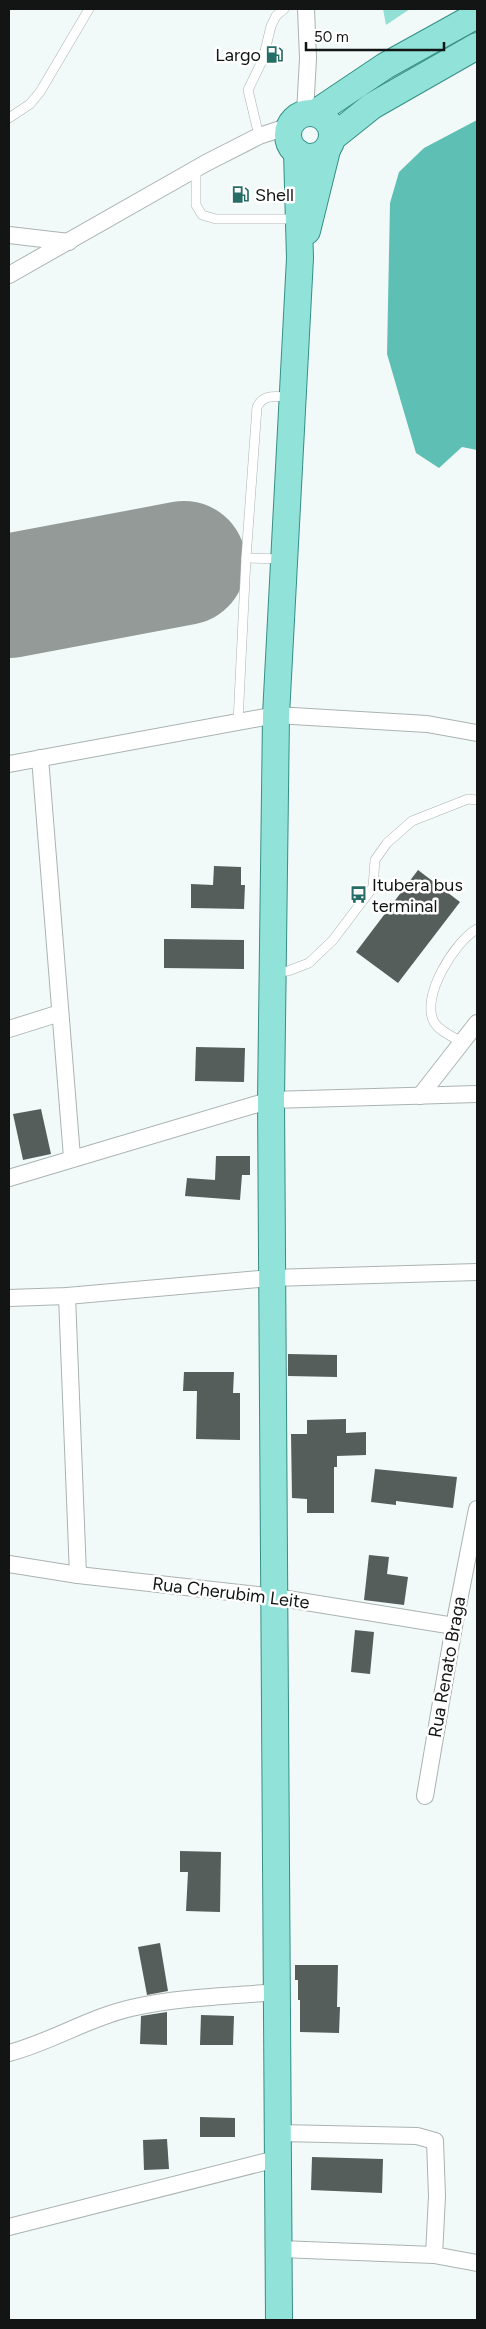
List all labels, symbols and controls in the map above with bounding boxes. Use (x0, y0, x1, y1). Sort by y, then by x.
scale bar (306, 20, 444, 52)
text: 50 m (314, 28, 349, 46)
place label: Largo (215, 44, 261, 66)
fuel station icon: Largo (265, 45, 285, 65)
place label: Shell (255, 184, 294, 206)
fuel station icon: Shell (231, 185, 251, 205)
place label: Itubera bus terminal (372, 874, 463, 917)
bus stop icon: Itubera bus terminal (348, 885, 368, 905)
street label: Rua Cherubim Leite (151, 1572, 311, 1614)
street label: Rua Renato Braga (424, 1595, 470, 1739)

